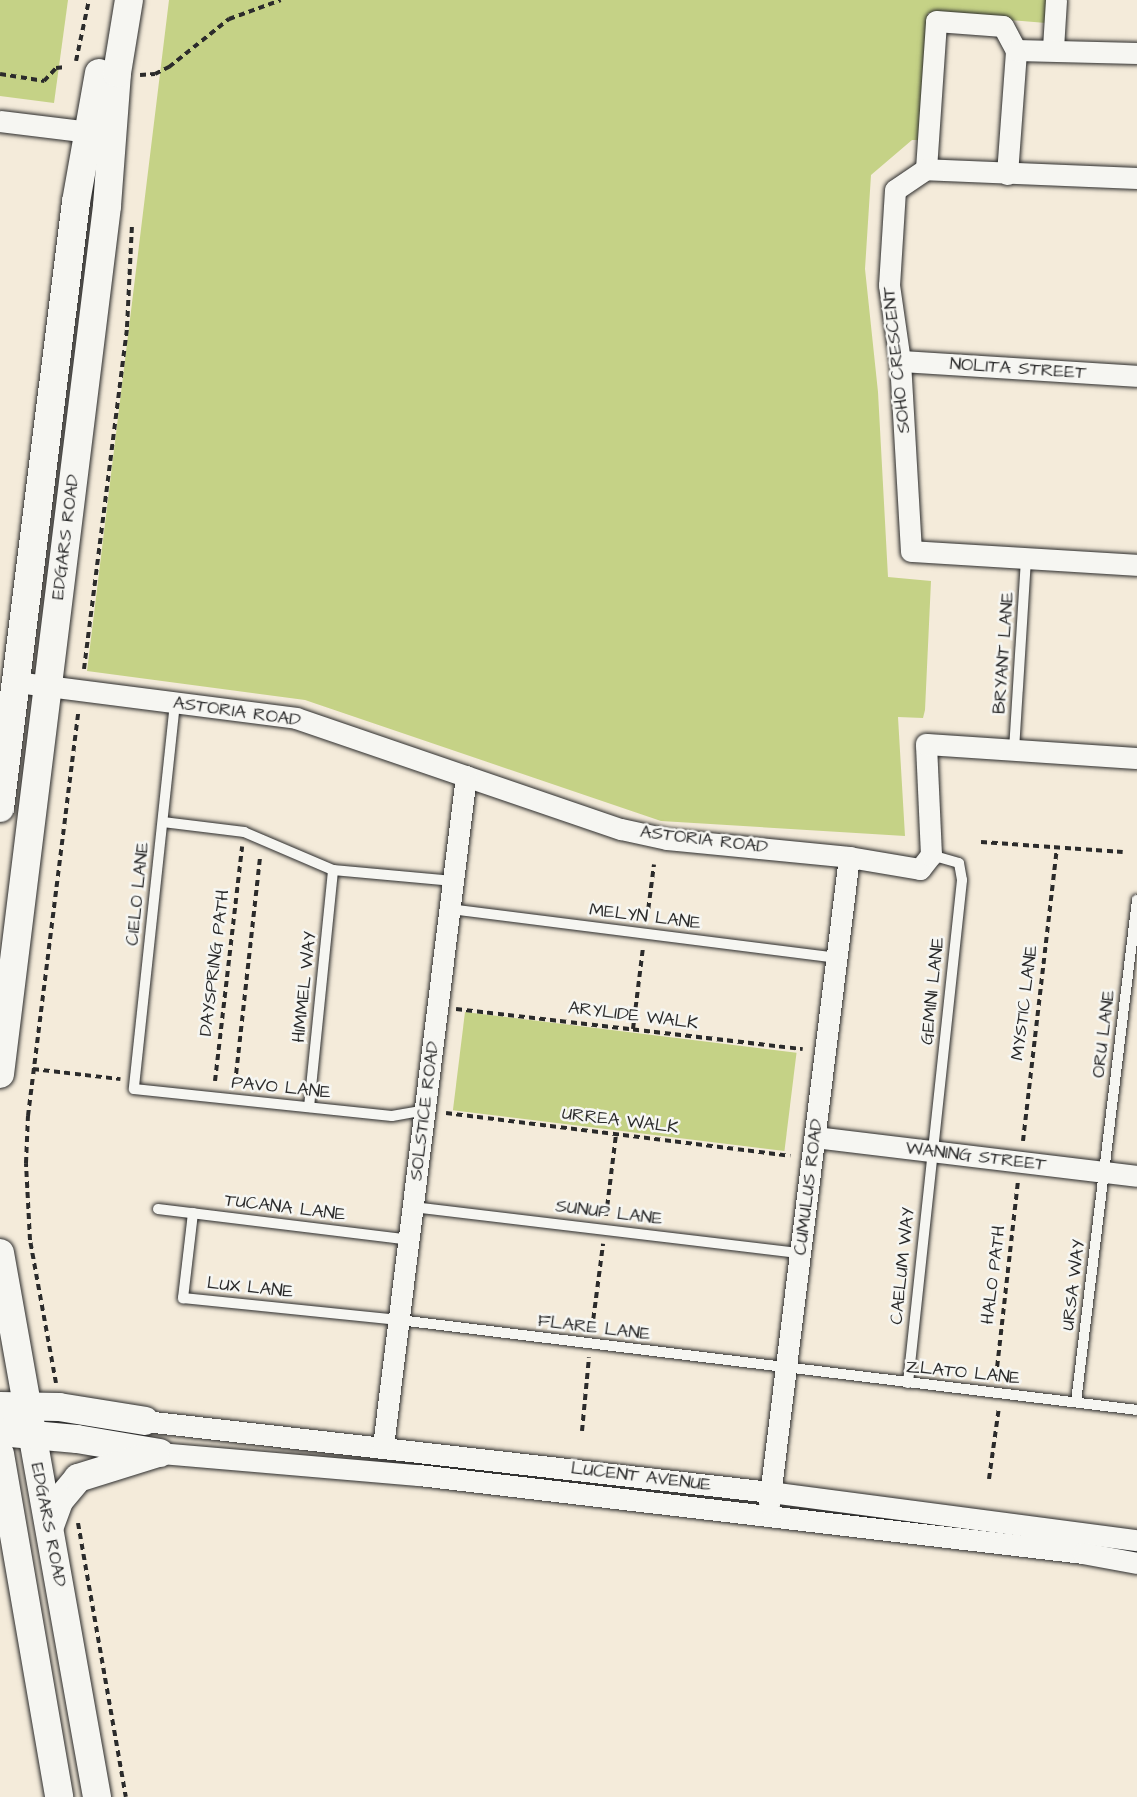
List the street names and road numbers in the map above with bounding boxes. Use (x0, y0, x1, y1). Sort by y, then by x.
street label: SOHO CRESCENT (879, 286, 915, 434)
street label: NOLITA STREET (949, 353, 1087, 385)
street label: EDGARS ROAD (48, 473, 84, 601)
street label: BRYANT LANE (989, 591, 1019, 715)
street label: ASTORIA ROAD (172, 692, 302, 732)
street label: ASTORIA ROAD (639, 821, 769, 859)
street label: CIELO LANE (122, 841, 154, 947)
street label: DAYSPRING PATH (195, 888, 235, 1038)
street label: MELYN LANE (588, 899, 702, 935)
street label: HIMMEL WAY (288, 930, 322, 1044)
street label: GEMINI LANE (917, 936, 949, 1046)
street label: MYSTIC LANE (1007, 944, 1043, 1062)
street label: ORU LANE (1088, 989, 1120, 1079)
street label: ARYLIDE WALK (567, 997, 699, 1035)
street label: SOLSTICE ROAD (406, 1040, 444, 1182)
street label: PAVO LANE (230, 1072, 332, 1104)
street label: URREA WALK (561, 1103, 679, 1139)
street label: CUMULUS ROAD (790, 1118, 828, 1256)
street label: WANING STREET (904, 1138, 1048, 1176)
street label: TUCANA LANE (223, 1190, 347, 1226)
street label: SUNUP LANE (554, 1196, 664, 1230)
street label: CAELUM WAY (886, 1206, 920, 1326)
street label: HALO PATH (977, 1224, 1011, 1326)
street label: URSA WAY (1058, 1238, 1090, 1332)
street label: LUX LANE (206, 1273, 294, 1303)
street label: FLARE LANE (537, 1310, 651, 1346)
street label: ZLATO LANE (905, 1356, 1021, 1390)
street label: LUCENT AVENUE (570, 1458, 712, 1496)
street label: EDGARS ROAD (25, 1461, 71, 1589)

